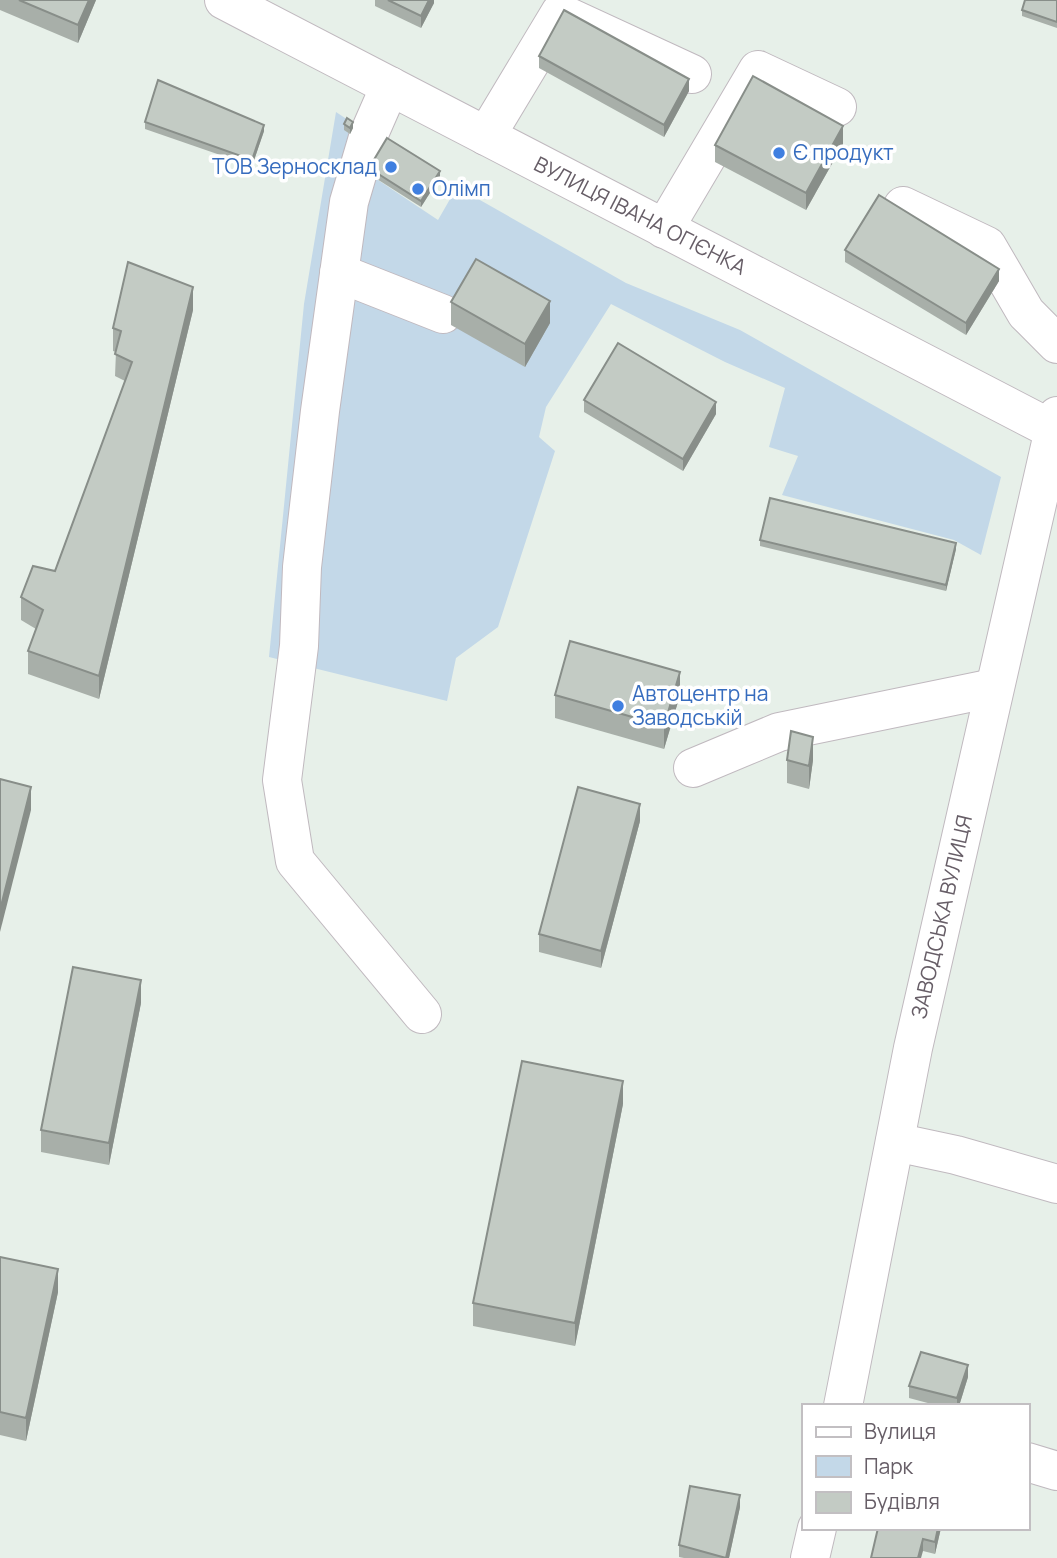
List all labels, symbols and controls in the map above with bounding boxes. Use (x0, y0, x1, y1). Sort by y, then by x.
place label: Є продукт (793, 138, 894, 166)
marker: Є продукт (771, 145, 787, 161)
street label: ВУЛИЦЯ ІВАНА ОГІЄНКА (530, 149, 751, 281)
place label: ТОВ Зерносклад (212, 152, 377, 180)
marker: ТОВ Зерносклад (383, 159, 399, 175)
place label: Олімп (432, 174, 491, 202)
marker: Олімп (410, 181, 426, 197)
place label: Автоцентр на Заводській (632, 679, 768, 731)
marker: Автоцентр на Заводській (610, 698, 626, 714)
street label: ЗАВОДСЬКА ВУЛИЦЯ (904, 812, 978, 1021)
legend (802, 1404, 1029, 1530)
text: Вулиця (864, 1417, 936, 1445)
text: Парк (864, 1452, 914, 1480)
text: Будівля (864, 1487, 940, 1515)

